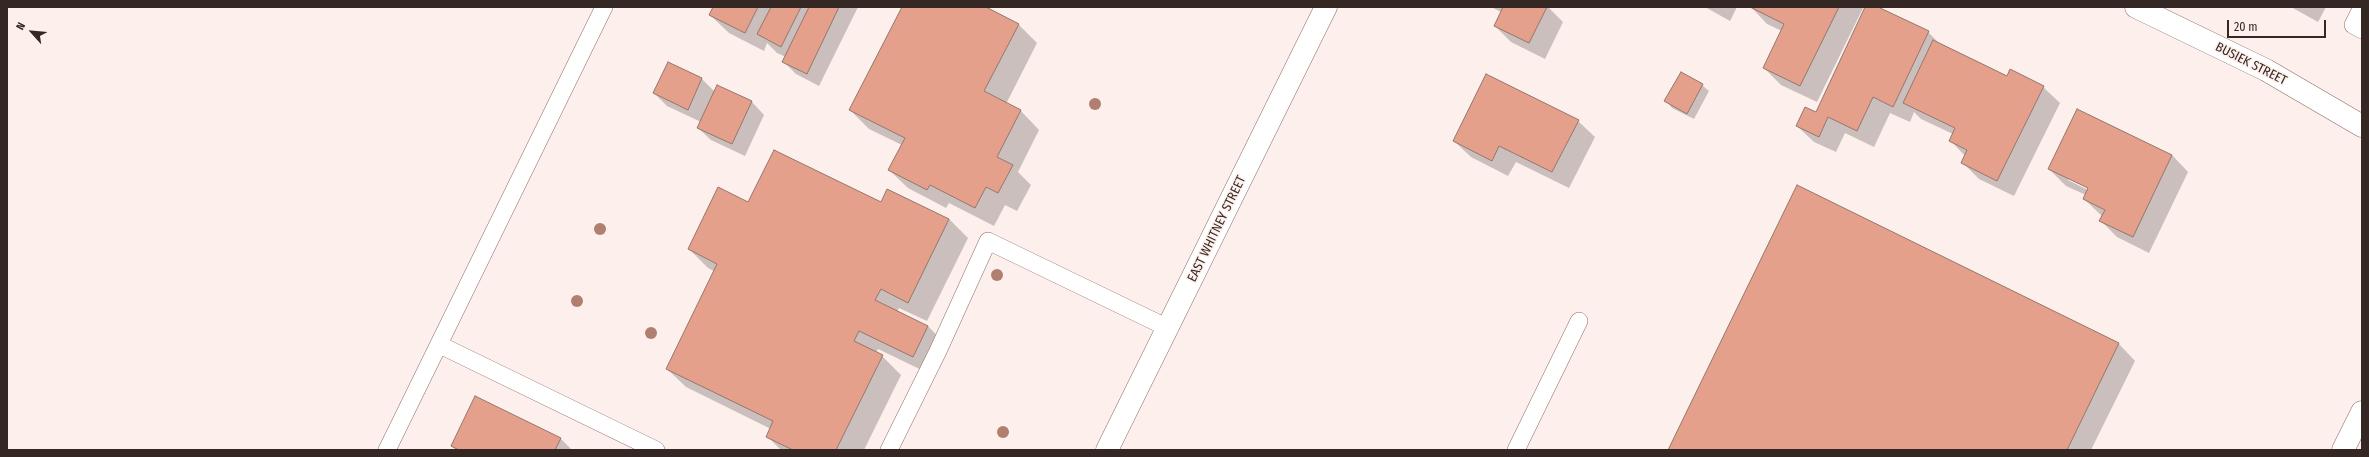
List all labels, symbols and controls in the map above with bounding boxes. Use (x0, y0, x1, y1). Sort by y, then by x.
north arrow (12, 12, 52, 52)
scale bar (2229, 12, 2328, 38)
text: N (14, 20, 28, 32)
text: 20 m (2234, 20, 2258, 34)
street label: BUSIEK STREET (2213, 39, 2289, 89)
street label: EAST WHITNEY STREET (1185, 173, 1249, 285)

